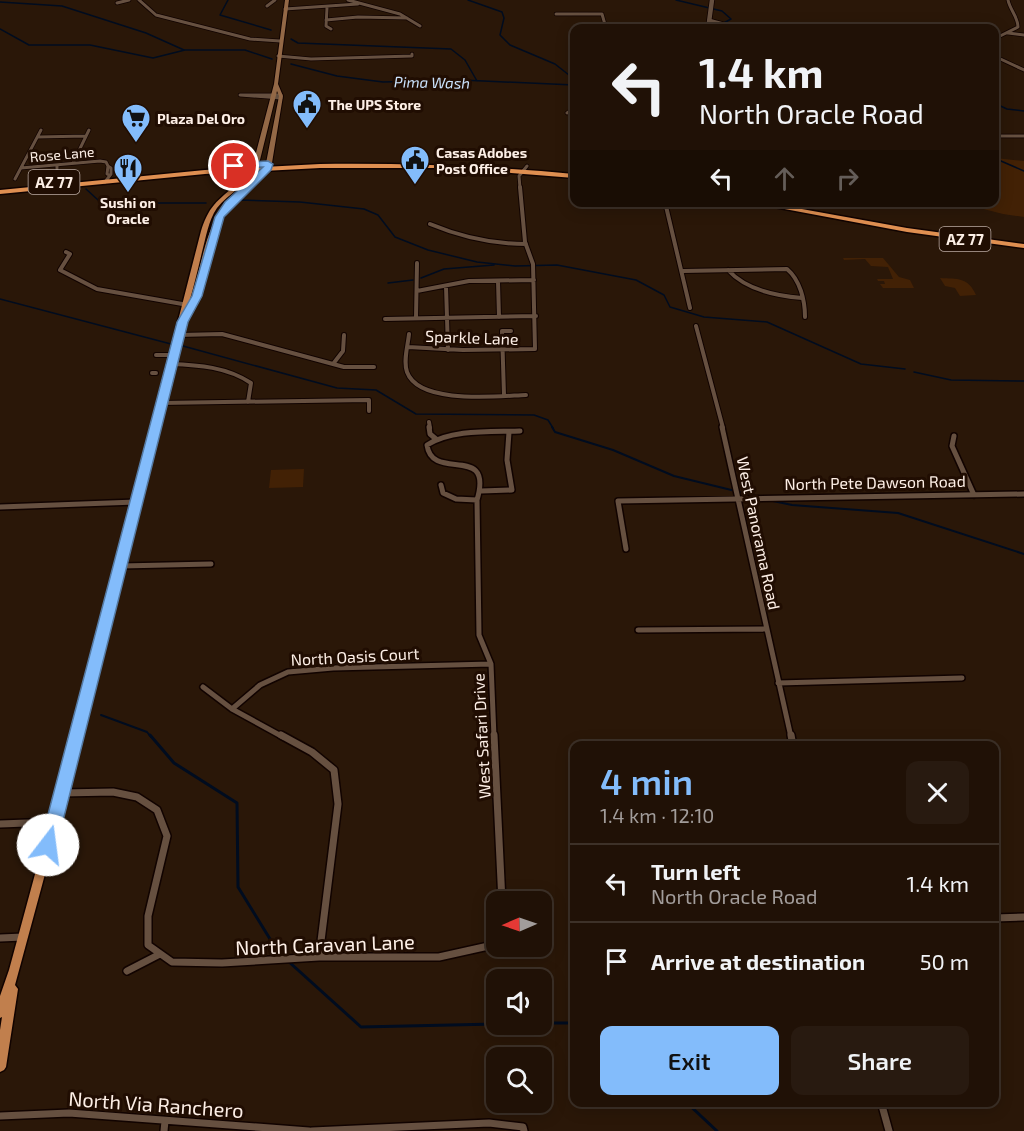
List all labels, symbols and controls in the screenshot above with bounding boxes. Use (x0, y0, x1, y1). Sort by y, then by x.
text: 1.4 km (699, 46, 824, 96)
icon: left (600, 48, 678, 126)
water label: Pima Wash (394, 72, 470, 92)
public building icon: The UPS Store (291, 88, 323, 130)
place label: The UPS Store (328, 96, 421, 113)
text: North Oracle Road (699, 97, 924, 129)
supermarket icon: Plaza Del Oro (120, 102, 152, 144)
place label: Plaza Del Oro (157, 110, 245, 127)
pin (208, 140, 259, 191)
street label: Rose Lane (29, 143, 95, 165)
public building icon: Casas Adobes Post Office (399, 144, 431, 186)
place label: Casas Adobes Post Office (436, 144, 527, 177)
icon: arrive (217, 149, 250, 182)
restaurant icon: Sushi on Oracle (112, 152, 144, 194)
icon: left (705, 162, 738, 195)
icon: ahead (768, 162, 801, 195)
icon: right (831, 162, 864, 195)
road number: AZ 77 (28, 170, 80, 194)
place label: Sushi on Oracle (100, 194, 156, 227)
road number: AZ 77 (940, 227, 990, 251)
street label: Sparkle Lane (425, 326, 519, 348)
street label: West Panorama Road (733, 455, 785, 611)
street label: North Pete Dawson Road (784, 471, 966, 493)
street label: North Oasis Court (290, 643, 420, 669)
street label: West Safari Drive (468, 673, 494, 799)
text: 4 min (600, 759, 693, 802)
button: close (906, 761, 969, 824)
text: 1.4 km · 12:10 (600, 803, 714, 827)
position arrow (16, 813, 80, 877)
text: Turn left (651, 858, 740, 884)
icon: left (600, 867, 633, 900)
text: 1.4 km (906, 870, 969, 896)
text: North Oracle Road (651, 884, 818, 908)
north arrow (486, 891, 552, 957)
map controls (486, 891, 552, 1113)
street label: North Caravan Lane (235, 929, 415, 959)
icon: arrive (600, 945, 633, 978)
text: Arrive at destination (651, 948, 865, 974)
text: 50 m (920, 948, 969, 974)
button: sound (486, 969, 552, 1035)
button: Exit (600, 1026, 779, 1095)
button: Share (791, 1026, 969, 1095)
button: search (486, 1047, 552, 1113)
street label: North Via Ranchero (68, 1086, 244, 1122)

